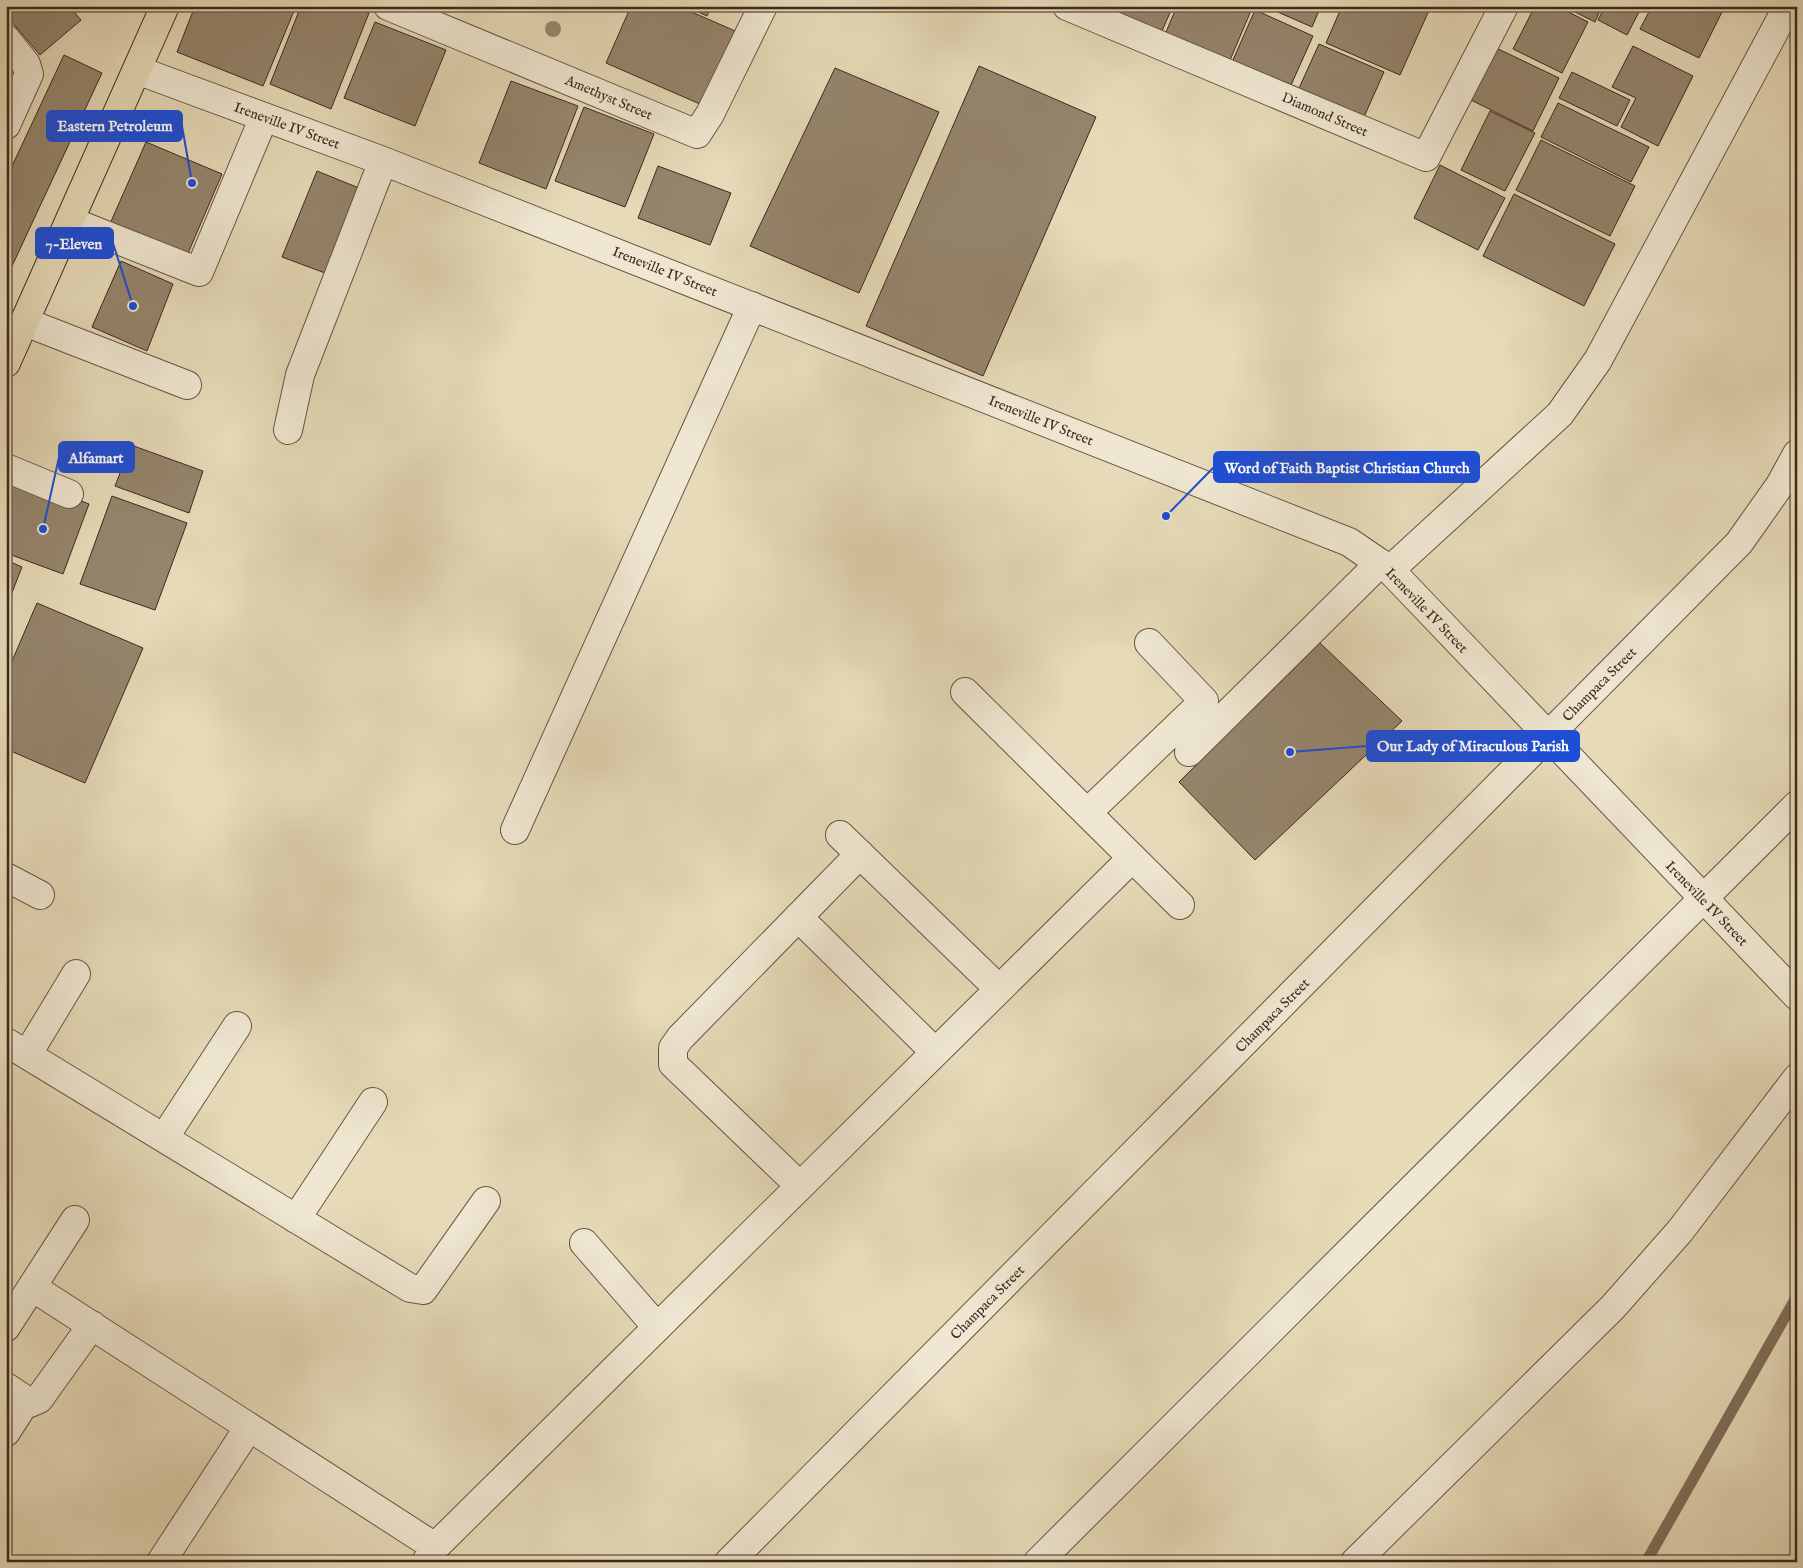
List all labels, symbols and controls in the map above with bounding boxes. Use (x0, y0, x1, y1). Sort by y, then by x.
street label: Amethyst Street (561, 71, 655, 124)
street label: Diamond Street (1279, 89, 1371, 141)
street label: Ireneville IV Street (231, 98, 342, 154)
callout: Eastern Petroleum (47, 111, 182, 141)
text: Eastern Petroleum (57, 117, 173, 136)
callout: 7-Eleven (36, 228, 113, 258)
text: 7-Eleven (46, 235, 102, 254)
street label: Ireneville IV Street (610, 243, 720, 301)
street label: Ireneville IV Street (986, 392, 1096, 450)
callout: Alfamart (59, 442, 134, 472)
text: Alfamart (68, 449, 124, 468)
callout: Word of Faith Baptist Christian Church (1214, 452, 1479, 482)
text: Word of Faith Baptist Christian Church (1223, 459, 1471, 478)
street label: Ireneville IV Street (1381, 564, 1472, 657)
street label: Champaca Street (1559, 644, 1641, 726)
callout: Our Lady of Miraculous Parish (1367, 731, 1579, 761)
text: Our Lady of Miraculous Parish (1377, 737, 1570, 756)
street label: Ireneville IV Street (1661, 857, 1752, 950)
street label: Champaca Street (1232, 975, 1314, 1057)
street label: Champaca Street (947, 1262, 1029, 1344)

